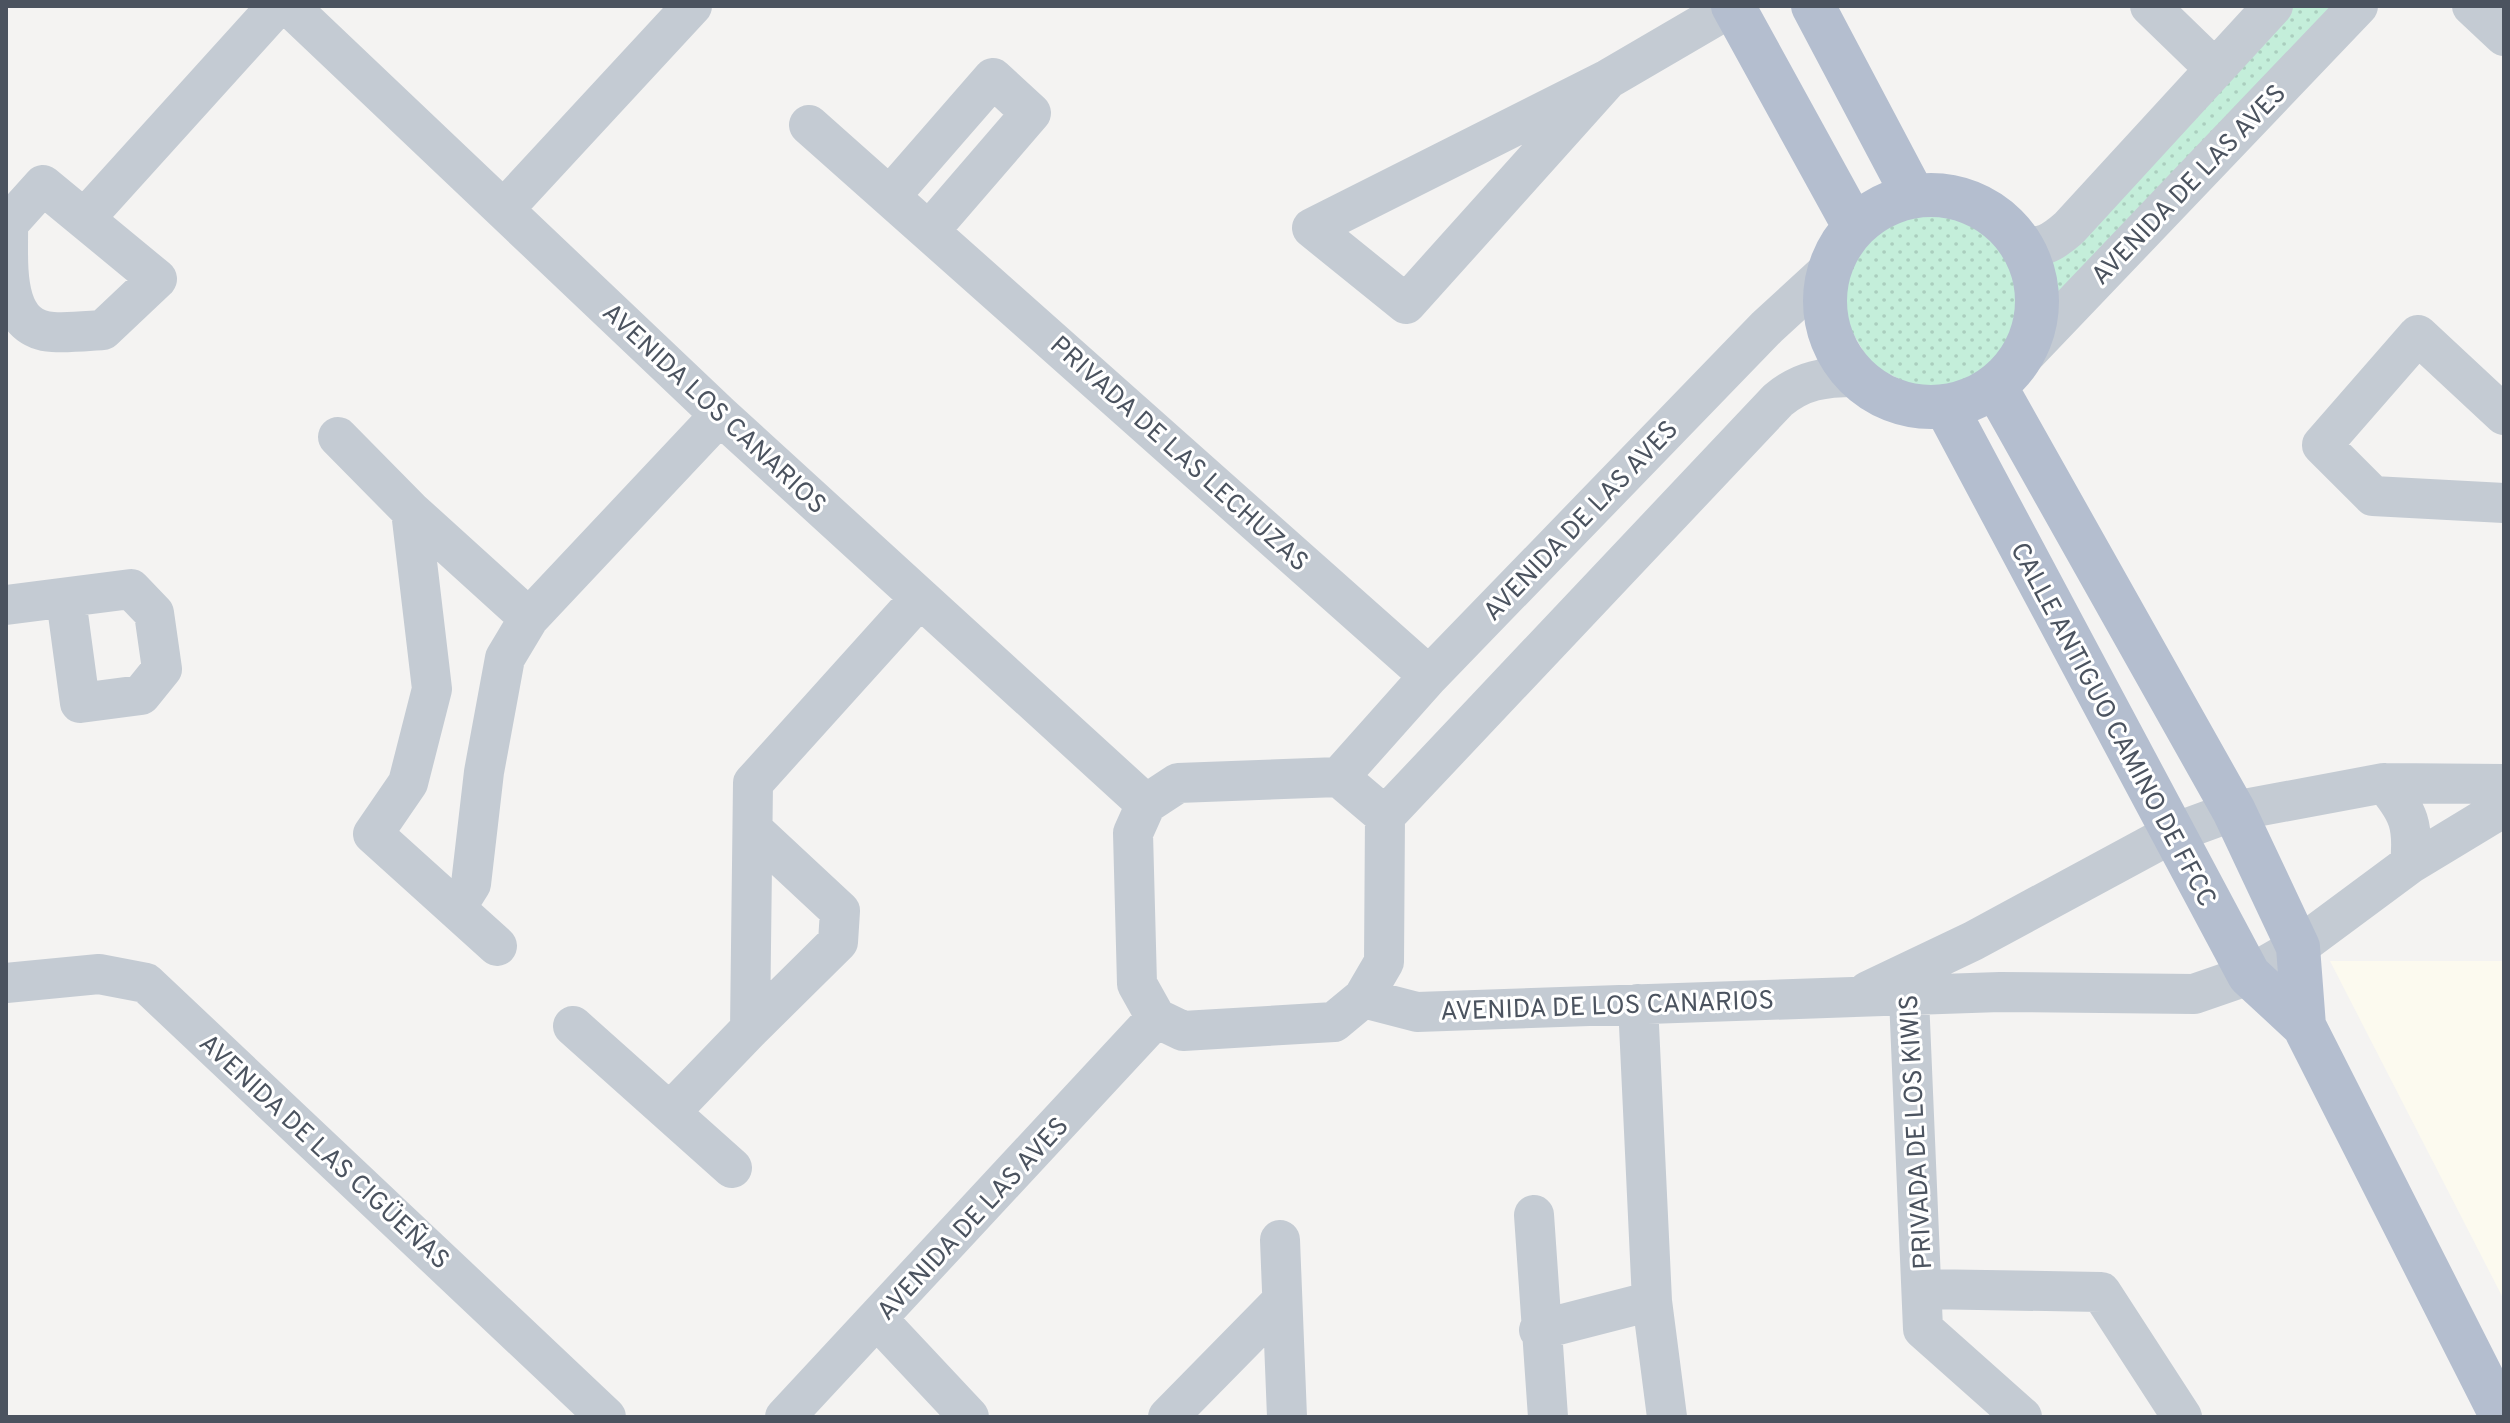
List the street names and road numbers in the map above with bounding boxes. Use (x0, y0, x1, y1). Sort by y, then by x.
street label: AVENIDA DE LAS AVES (2085, 78, 2294, 293)
street label: AVENIDA LOS CANARIOS (594, 297, 832, 522)
street label: PRIVADA DE LAS LECHUZAS (1042, 330, 1314, 580)
street label: AVENIDA DE LAS AVES (1477, 414, 1686, 629)
street label: CALLE ANTIGUO CAMINO DE FFCC (2001, 537, 2222, 913)
street label: AVENIDA DE LOS CANARIOS (1440, 985, 1775, 1030)
street label: PRIVADA DE LOS KIWIS (1894, 994, 1941, 1270)
street label: AVENIDA DE LAS CIGÜEÑAS (191, 1027, 456, 1278)
street label: AVENIDA DE LAS AVES (871, 1111, 1077, 1328)

